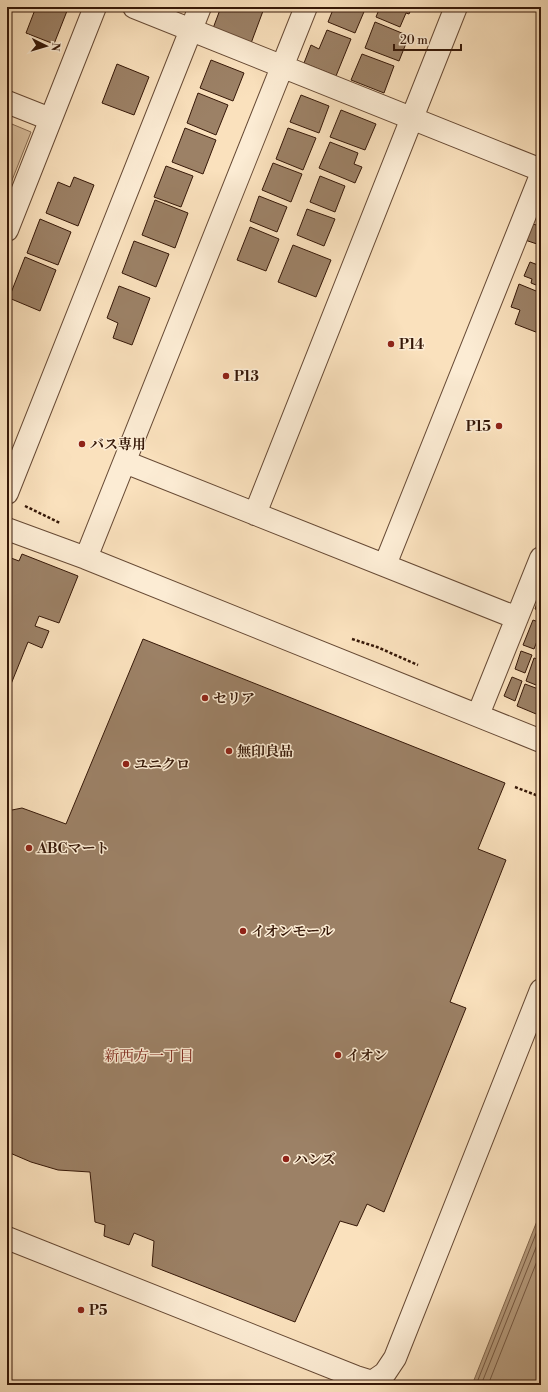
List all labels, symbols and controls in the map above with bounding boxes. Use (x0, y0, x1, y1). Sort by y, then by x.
north arrow (26, 26, 66, 66)
scale bar (394, 26, 461, 52)
text: 20 m (400, 33, 428, 48)
text: N (48, 42, 62, 52)
place label: P14 (399, 336, 424, 354)
marker: P14 (386, 339, 396, 349)
place label: P13 (234, 368, 259, 386)
marker: P13 (221, 371, 231, 381)
place label: P15 (466, 418, 491, 436)
marker: P15 (494, 421, 504, 431)
place label: バス専用 (90, 436, 146, 454)
marker: バス専用 (77, 439, 87, 449)
place label: セリア (213, 690, 255, 708)
marker: セリア (200, 693, 210, 703)
place label: 無印良品 (237, 743, 293, 761)
marker: 無印良品 (224, 746, 234, 756)
place label: ユニクロ (134, 756, 190, 774)
marker: ユニクロ (121, 759, 131, 769)
place label: ABCマート (36, 840, 109, 858)
marker: ABCマート (24, 843, 34, 853)
place label: イオンモール (251, 923, 334, 941)
marker: イオンモール (238, 926, 248, 936)
district label: 新西方一丁目 (104, 1047, 194, 1066)
place label: イオン (346, 1047, 388, 1065)
marker: イオン (333, 1050, 343, 1060)
place label: ハンズ (294, 1151, 336, 1169)
marker: ハンズ (281, 1154, 291, 1164)
place label: P5 (89, 1302, 108, 1320)
marker: P5 (76, 1305, 86, 1315)

